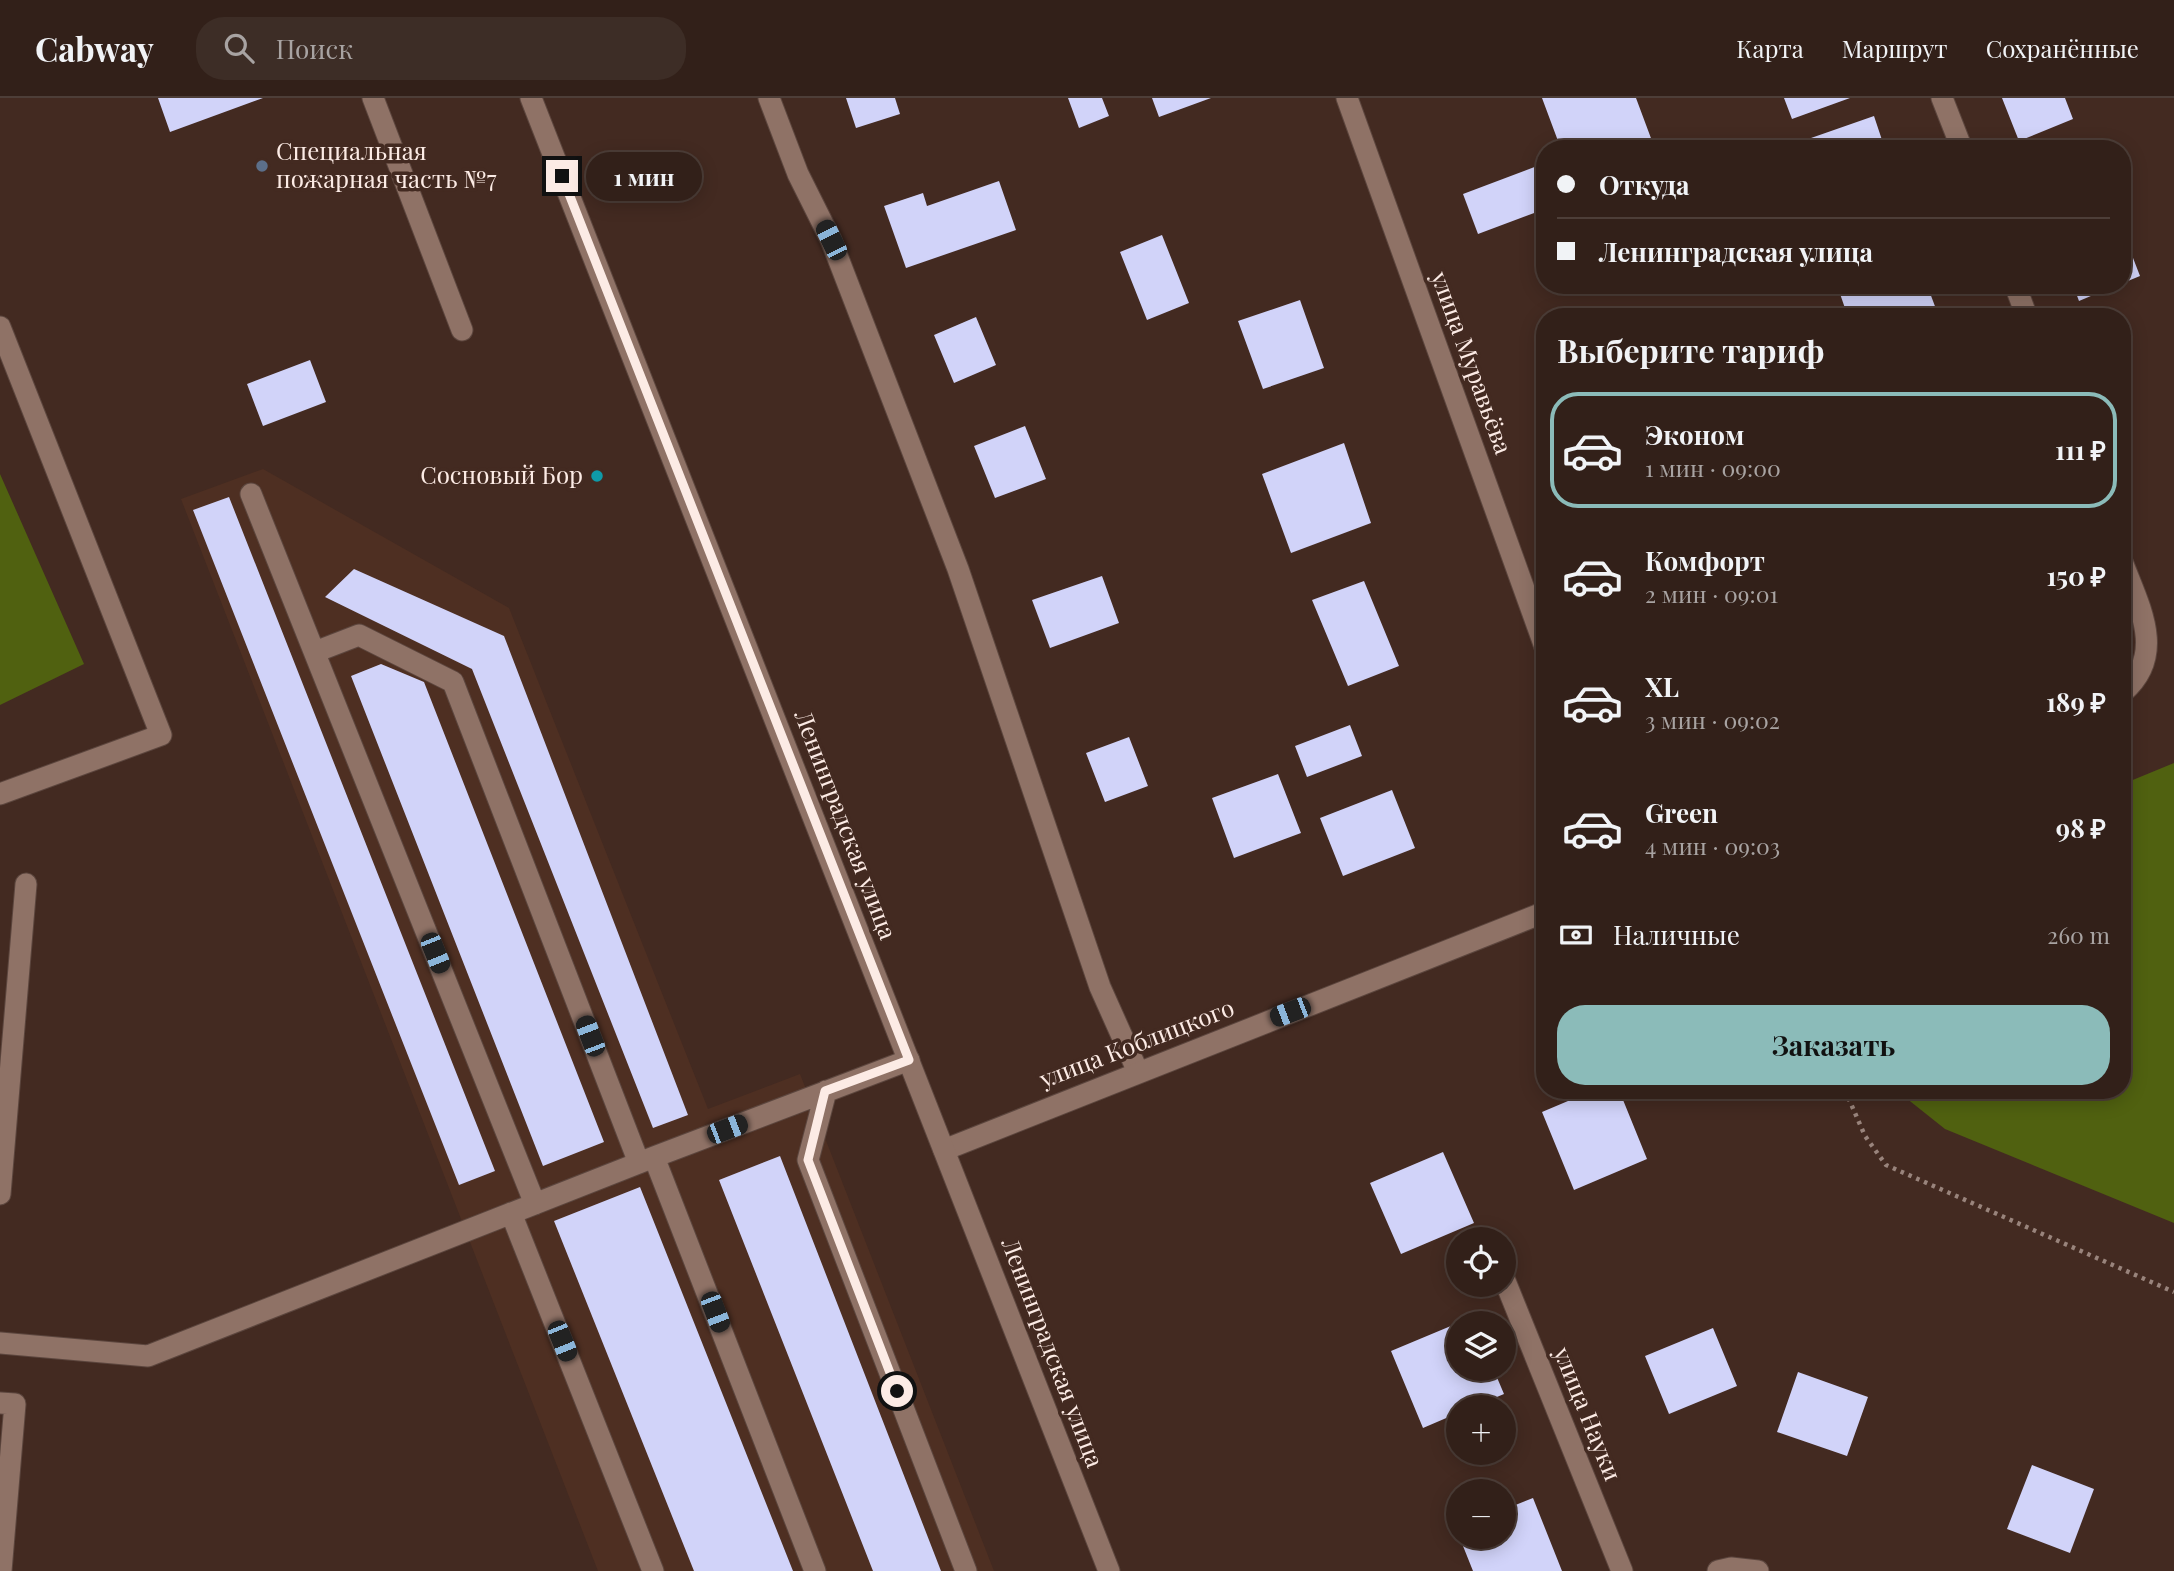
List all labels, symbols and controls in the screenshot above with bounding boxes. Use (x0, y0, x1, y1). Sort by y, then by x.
search box (196, 17, 686, 80)
text: Cabway (35, 26, 154, 70)
icon: search (220, 29, 258, 67)
text: Поиск (276, 31, 353, 66)
text: Карта (1736, 32, 1804, 64)
text: Маршрут (1842, 32, 1948, 64)
text: Сохранённые (1986, 32, 2139, 64)
place label: Специальная пожарная часть №7 (276, 134, 497, 194)
callout: 1 мин (586, 152, 702, 200)
marker: Специальная пожарная часть №7 (254, 158, 270, 174)
route end (546, 160, 578, 192)
text: 1 мин (614, 161, 674, 192)
text: Откуда (1599, 167, 1690, 202)
car (813, 217, 850, 263)
text: Ленинградская улица (1599, 234, 1873, 269)
street label: улица Муравьёва (1425, 266, 1521, 458)
text: Выберите тариф (1557, 328, 1824, 371)
text: Эконом (1645, 417, 1744, 452)
icon: car (1561, 419, 1624, 482)
text: 111 ₽ (2055, 432, 2106, 467)
text: 1 мин · 09:00 (1645, 452, 1781, 483)
place label: Сосновый Бор (420, 458, 583, 490)
marker: Сосновый Бор (589, 468, 605, 484)
text: Комфорт (1645, 543, 1765, 578)
icon: car (1561, 545, 1624, 608)
text: 150 ₽ (2046, 558, 2106, 593)
text: 2 мин · 09:01 (1645, 578, 1778, 609)
text: XL (1645, 669, 1679, 704)
icon: car (1561, 671, 1624, 734)
text: 189 ₽ (2046, 684, 2106, 719)
street label: Ленинградская улица (788, 704, 905, 944)
text: 3 мин · 09:02 (1645, 704, 1780, 735)
text: Green (1645, 795, 1718, 830)
icon: car (1561, 797, 1624, 860)
text: 98 ₽ (2056, 810, 2106, 845)
text: 4 мин · 09:03 (1645, 830, 1780, 861)
icon: cash (1557, 916, 1595, 954)
text: Наличные (1613, 917, 1740, 952)
text: 260 m (2047, 919, 2110, 950)
car (418, 930, 453, 976)
street label: улица Коблицкого (1034, 990, 1238, 1094)
car (1267, 995, 1314, 1029)
button: Заказать (1557, 1005, 2110, 1085)
car (573, 1013, 608, 1059)
car (704, 1112, 751, 1146)
map controls (1446, 1227, 1516, 1549)
button: locate (1446, 1227, 1516, 1297)
street label: Ленинградская улица (995, 1232, 1112, 1472)
car (698, 1289, 733, 1335)
button: layers (1446, 1311, 1516, 1381)
car (545, 1318, 580, 1364)
street label: улица Науки (1547, 1341, 1630, 1485)
route start (881, 1375, 913, 1407)
button: + (1446, 1395, 1516, 1465)
button: − (1446, 1479, 1516, 1549)

